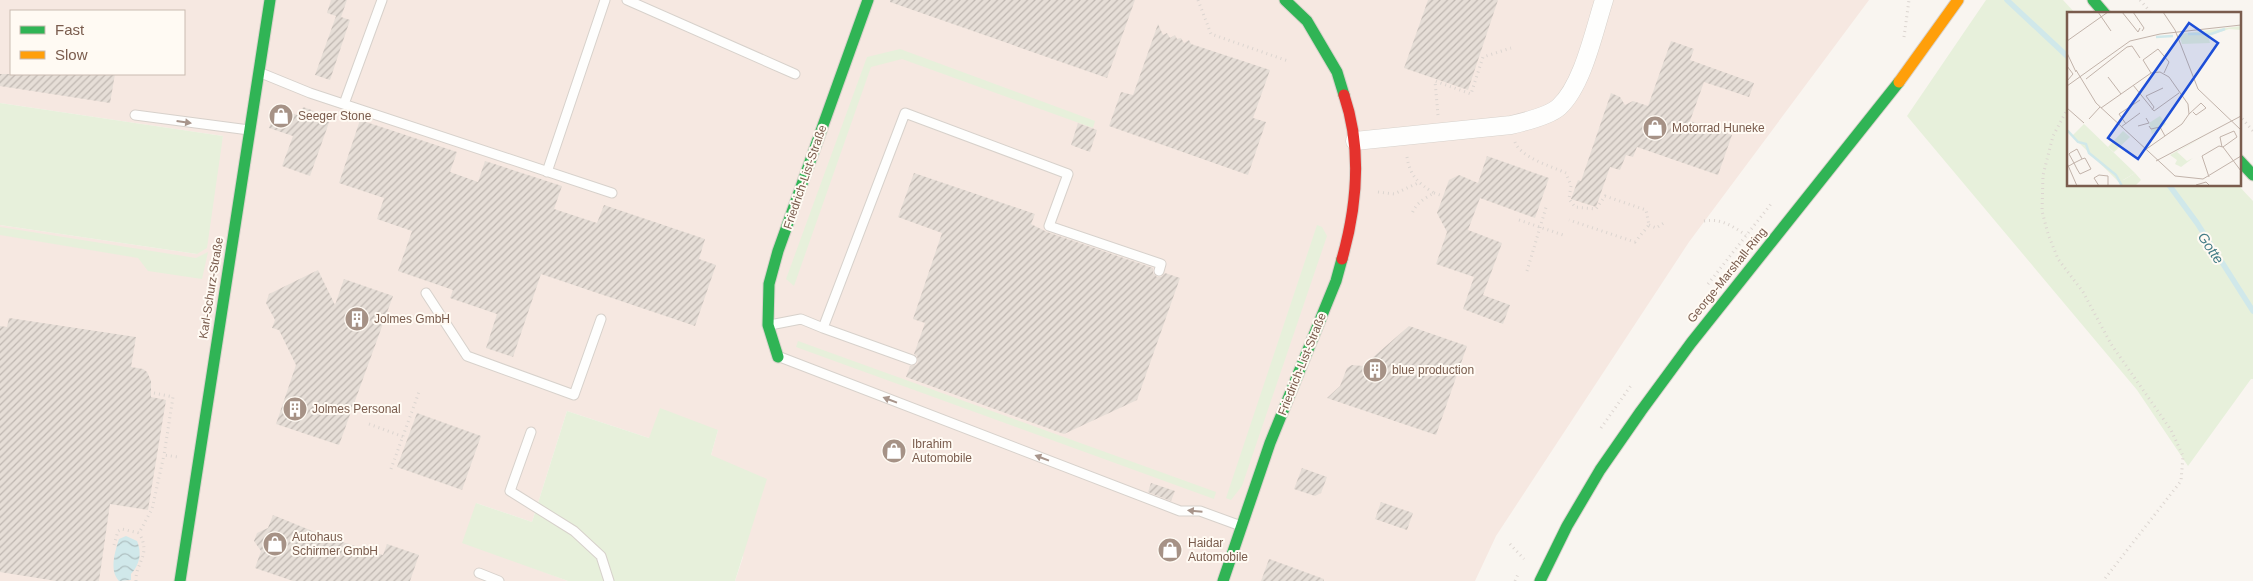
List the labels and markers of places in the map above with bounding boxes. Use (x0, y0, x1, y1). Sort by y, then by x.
shop icon: Seeger Stone (268, 103, 294, 129)
place label: Seeger Stone (298, 109, 372, 123)
shop icon: Motorrad Huneke (1642, 115, 1668, 141)
place label: Motorrad Huneke (1672, 121, 1765, 135)
building icon: Jolmes GmbH (344, 306, 370, 332)
place label: Jolmes GmbH (374, 312, 450, 326)
building icon: blue production (1362, 357, 1388, 383)
place label: blue production (1392, 363, 1474, 377)
building icon: Jolmes Personal (282, 396, 308, 422)
place label: Jolmes Personal (312, 402, 401, 416)
place label: Ibrahim Automobile (912, 437, 972, 465)
shop icon: Ibrahim Automobile (881, 438, 907, 464)
place label: Autohaus Schirmer GmbH (292, 530, 378, 558)
shop icon: Autohaus Schirmer GmbH (262, 531, 288, 557)
place label: Haidar Automobile (1188, 536, 1248, 564)
shop icon: Haidar Automobile (1157, 537, 1183, 563)

